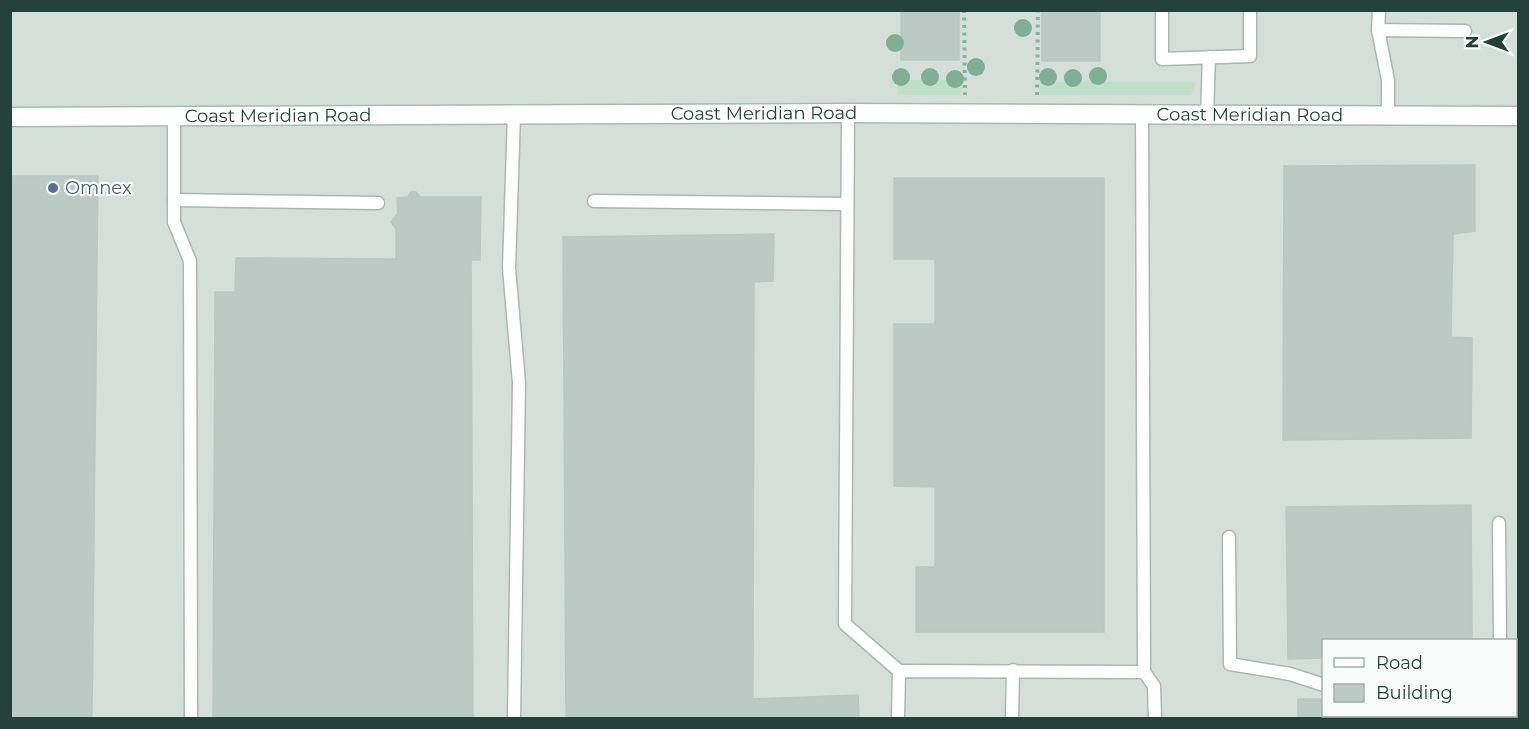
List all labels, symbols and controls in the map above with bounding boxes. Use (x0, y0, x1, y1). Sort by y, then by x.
north arrow (1457, 12, 1517, 72)
text: N (1463, 36, 1482, 48)
street label: Coast Meridian Road (671, 102, 857, 125)
street label: Coast Meridian Road (1157, 103, 1343, 126)
street label: Coast Meridian Road (185, 104, 371, 127)
place label: Omnex (65, 177, 132, 199)
marker: Omnex (46, 181, 60, 195)
legend (1322, 639, 1517, 717)
text: Road (1376, 652, 1423, 674)
text: Building (1376, 682, 1453, 704)

